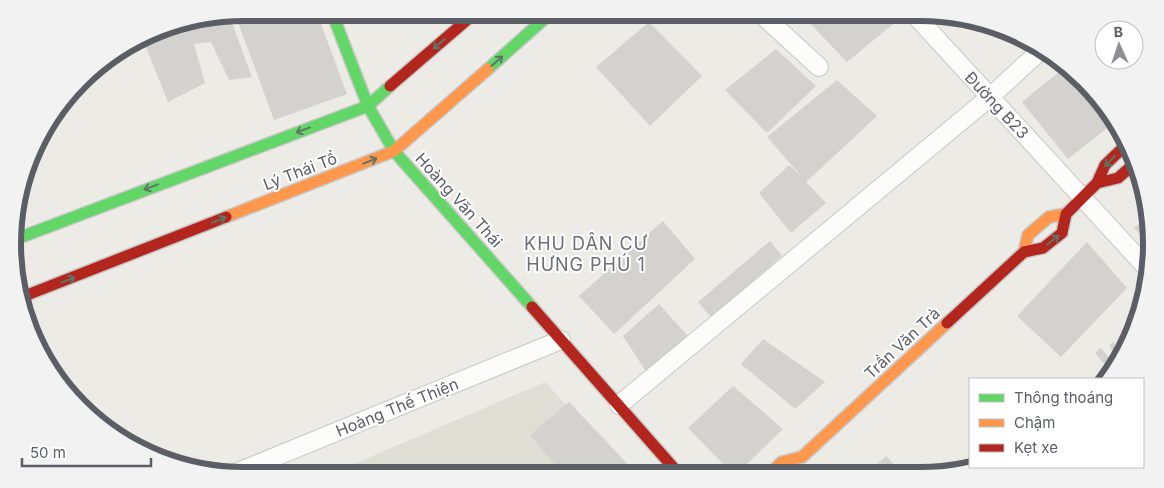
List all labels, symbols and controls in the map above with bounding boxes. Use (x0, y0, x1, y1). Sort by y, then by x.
north arrow (1094, 20, 1144, 70)
text: B (1113, 23, 1123, 40)
one-way arrow (432, 39, 445, 50)
one-way arrow (490, 55, 503, 67)
street label: Đường B23 (961, 67, 1033, 143)
one-way arrow (296, 126, 312, 135)
street label: Lý Thái Tổ (260, 148, 340, 194)
street label: Hoàng Văn Thái (411, 149, 507, 251)
one-way arrow (362, 155, 377, 165)
one-way arrow (1104, 155, 1116, 167)
one-way arrow (144, 183, 159, 192)
one-way arrow (211, 215, 226, 224)
district label: KHU DÂN CƯ HƯNG PHÚ 1 (524, 232, 648, 275)
one-way arrow (1046, 235, 1059, 246)
one-way arrow (60, 274, 75, 284)
street label: Trần Văn Trà (860, 303, 944, 383)
street label: Hoàng Thế Thiện (333, 373, 461, 441)
legend (969, 378, 1144, 468)
text: Thông thoáng (1014, 388, 1113, 407)
text: Chậm (1014, 413, 1055, 432)
scale bar (22, 436, 151, 468)
text: Kẹt xe (1014, 438, 1058, 457)
text: 50 m (30, 443, 66, 462)

